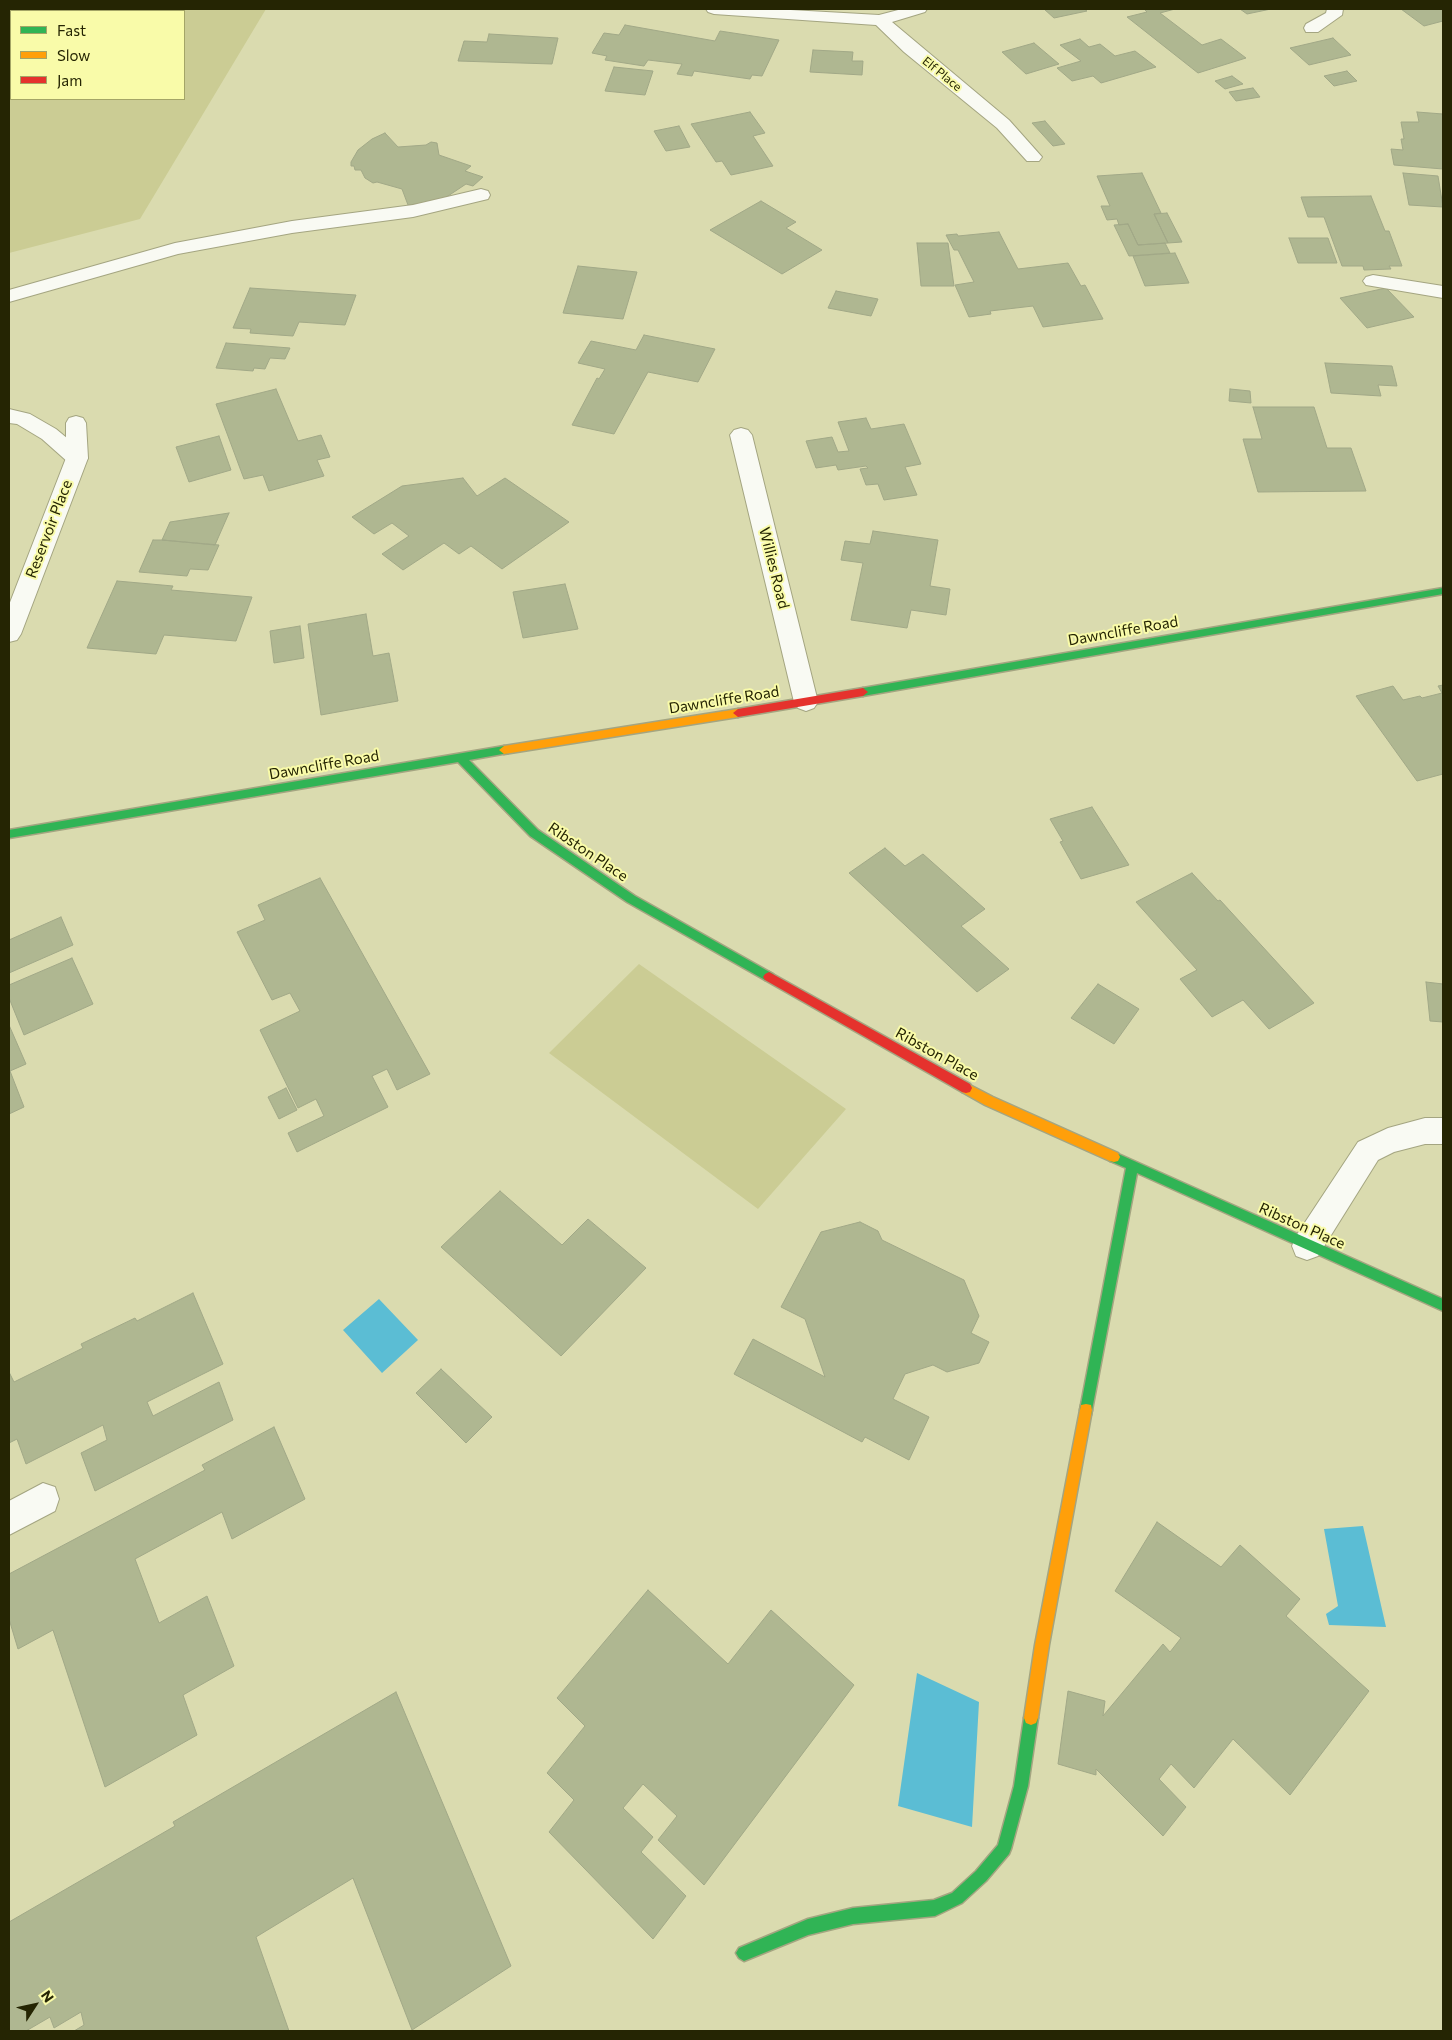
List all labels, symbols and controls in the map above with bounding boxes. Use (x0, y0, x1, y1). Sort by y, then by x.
legend (10, 10, 185, 100)
text: Fast (57, 21, 86, 39)
text: Slow (57, 46, 90, 64)
street label: Elf Place (919, 54, 965, 94)
text: Jam (57, 71, 82, 89)
street label: Reservoir Place (22, 477, 76, 581)
street label: Willies Road (755, 525, 793, 611)
street label: Dawncliffe Road (1067, 612, 1179, 650)
street label: Dawncliffe Road (668, 682, 780, 718)
street label: Dawncliffe Road (268, 746, 380, 784)
street label: Ribston Place (545, 819, 631, 885)
street label: Ribston Place (892, 1024, 982, 1084)
street label: Ribston Place (1256, 1199, 1348, 1253)
north arrow (10, 1980, 60, 2030)
text: N (38, 1987, 58, 2005)

